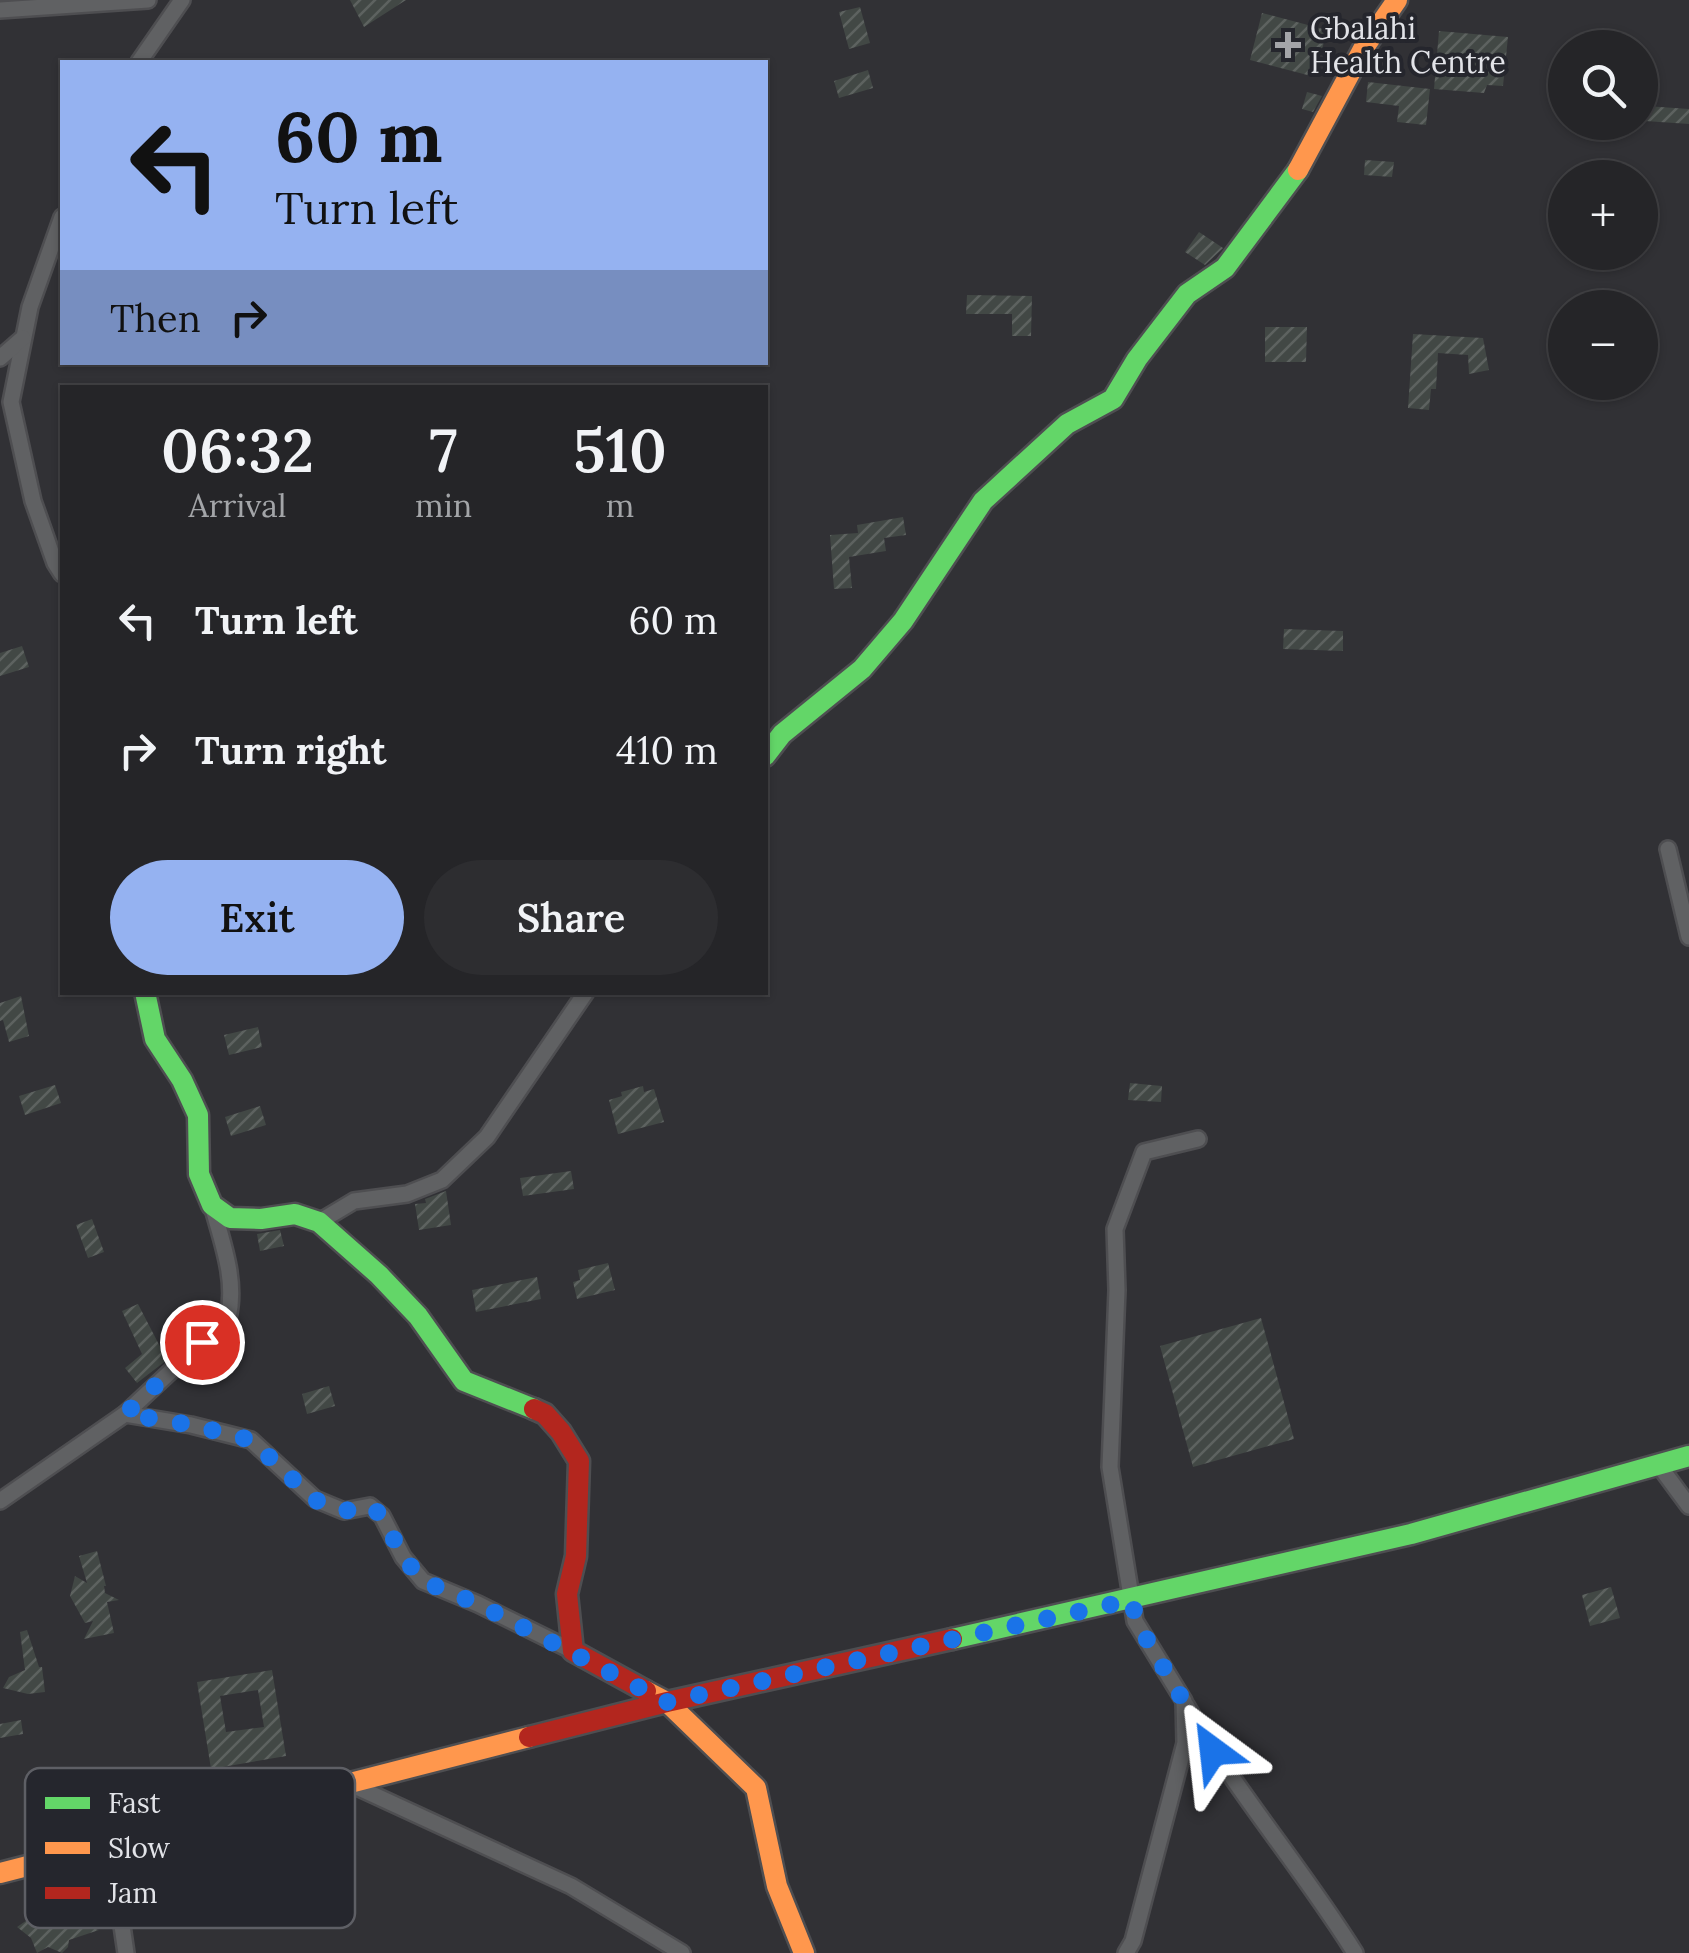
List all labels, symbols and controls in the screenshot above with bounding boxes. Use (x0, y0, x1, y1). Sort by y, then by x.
place label: Gbalahi Health Centre (1310, 9, 1506, 81)
map controls (1548, 30, 1658, 400)
button: search (1548, 30, 1658, 140)
marker: Gbalahi Health Centre (1275, 32, 1301, 58)
text: 60 m (275, 92, 443, 181)
icon: left (110, 100, 240, 230)
button: + (1548, 160, 1658, 270)
text: Turn left (275, 179, 458, 236)
icon: right (221, 290, 276, 345)
button: − (1548, 290, 1658, 400)
text: Then (110, 294, 201, 342)
text: 06:32 (161, 412, 314, 488)
text: 7 (430, 412, 458, 488)
text: 510 (573, 412, 667, 488)
text: Arrival (189, 485, 286, 526)
text: min (415, 485, 472, 526)
text: m (606, 485, 634, 526)
icon: left (110, 593, 165, 648)
text: Turn left (195, 596, 358, 644)
text: 60 m (628, 596, 718, 644)
icon: right (110, 723, 165, 778)
text: Turn right (195, 726, 386, 774)
text: 410 m (616, 726, 718, 774)
button: Exit (110, 860, 404, 975)
button: Share (424, 860, 718, 975)
pin (160, 1300, 245, 1385)
icon: arrive (175, 1315, 230, 1370)
position arrow (1161, 1699, 1265, 1803)
legend (25, 1768, 355, 1928)
text: Fast (108, 1785, 161, 1821)
text: Slow (108, 1830, 171, 1866)
text: Jam (107, 1875, 158, 1911)

